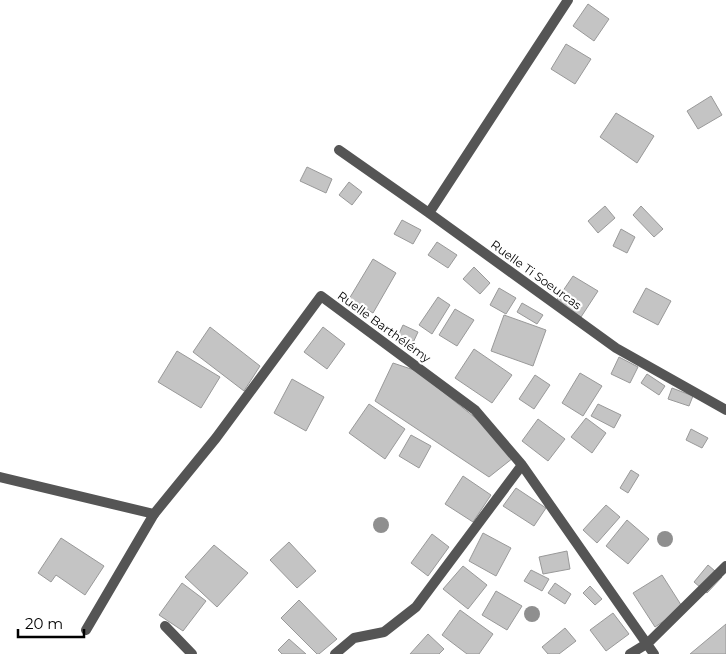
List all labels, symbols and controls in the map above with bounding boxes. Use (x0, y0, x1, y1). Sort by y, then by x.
street label: Ruelle Ti Soeurcas (488, 237, 585, 313)
street label: Ruelle Barthélémy (335, 288, 434, 366)
scale bar (18, 606, 84, 638)
text: 20 m (25, 614, 63, 633)

